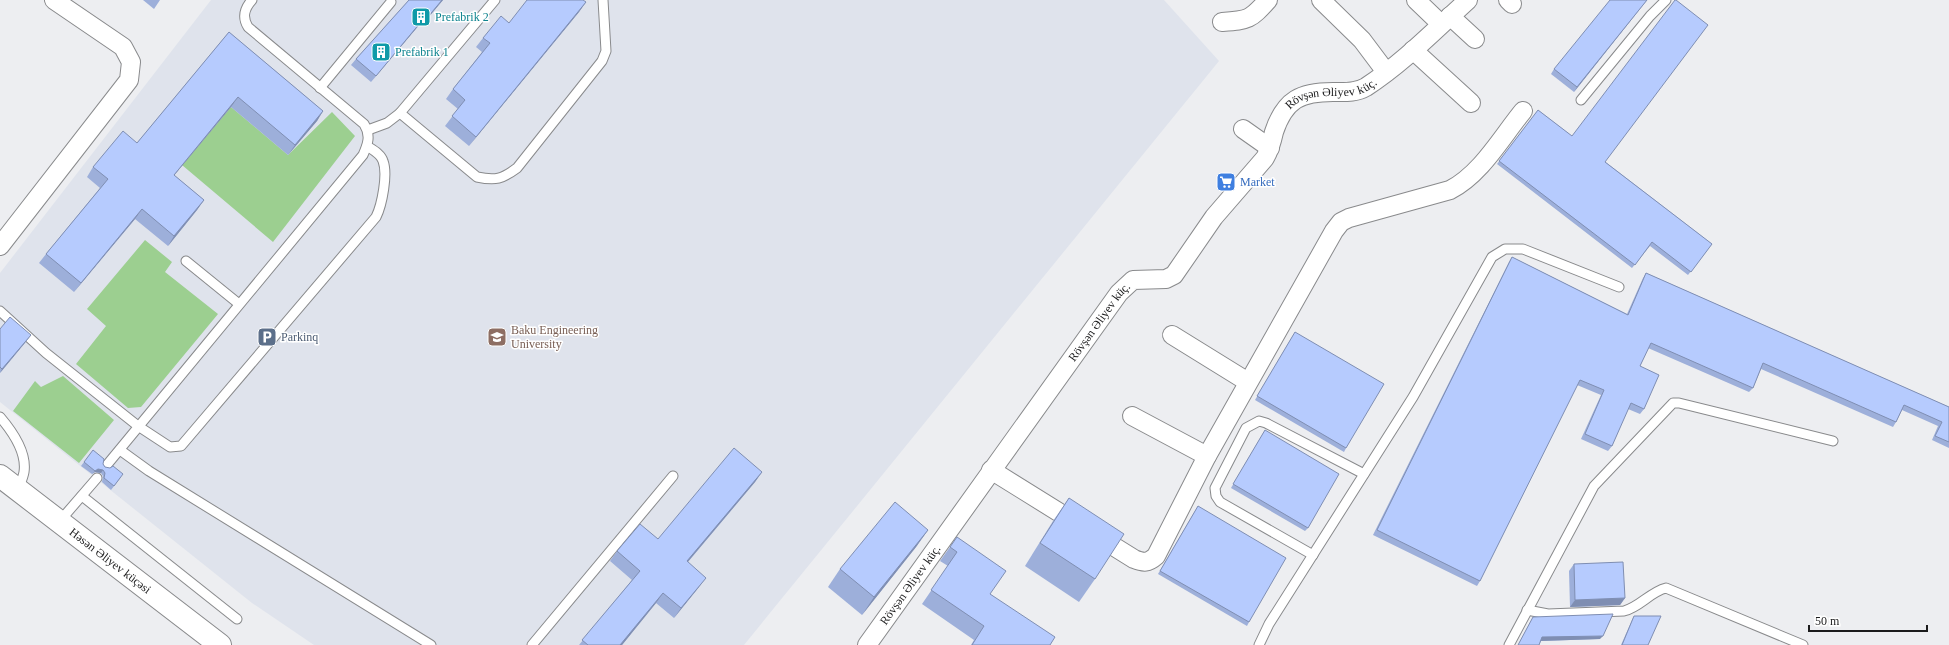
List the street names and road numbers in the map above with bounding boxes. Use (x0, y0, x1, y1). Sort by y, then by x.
street label: Rövşən Əliyev küç. (1282, 75, 1379, 112)
street label: Rövşən Əliyev küç. (1065, 279, 1133, 364)
street label: Həsən Əliyev küçəsi (67, 525, 154, 597)
street label: Rövşən Əliyev küç. (877, 542, 943, 628)

